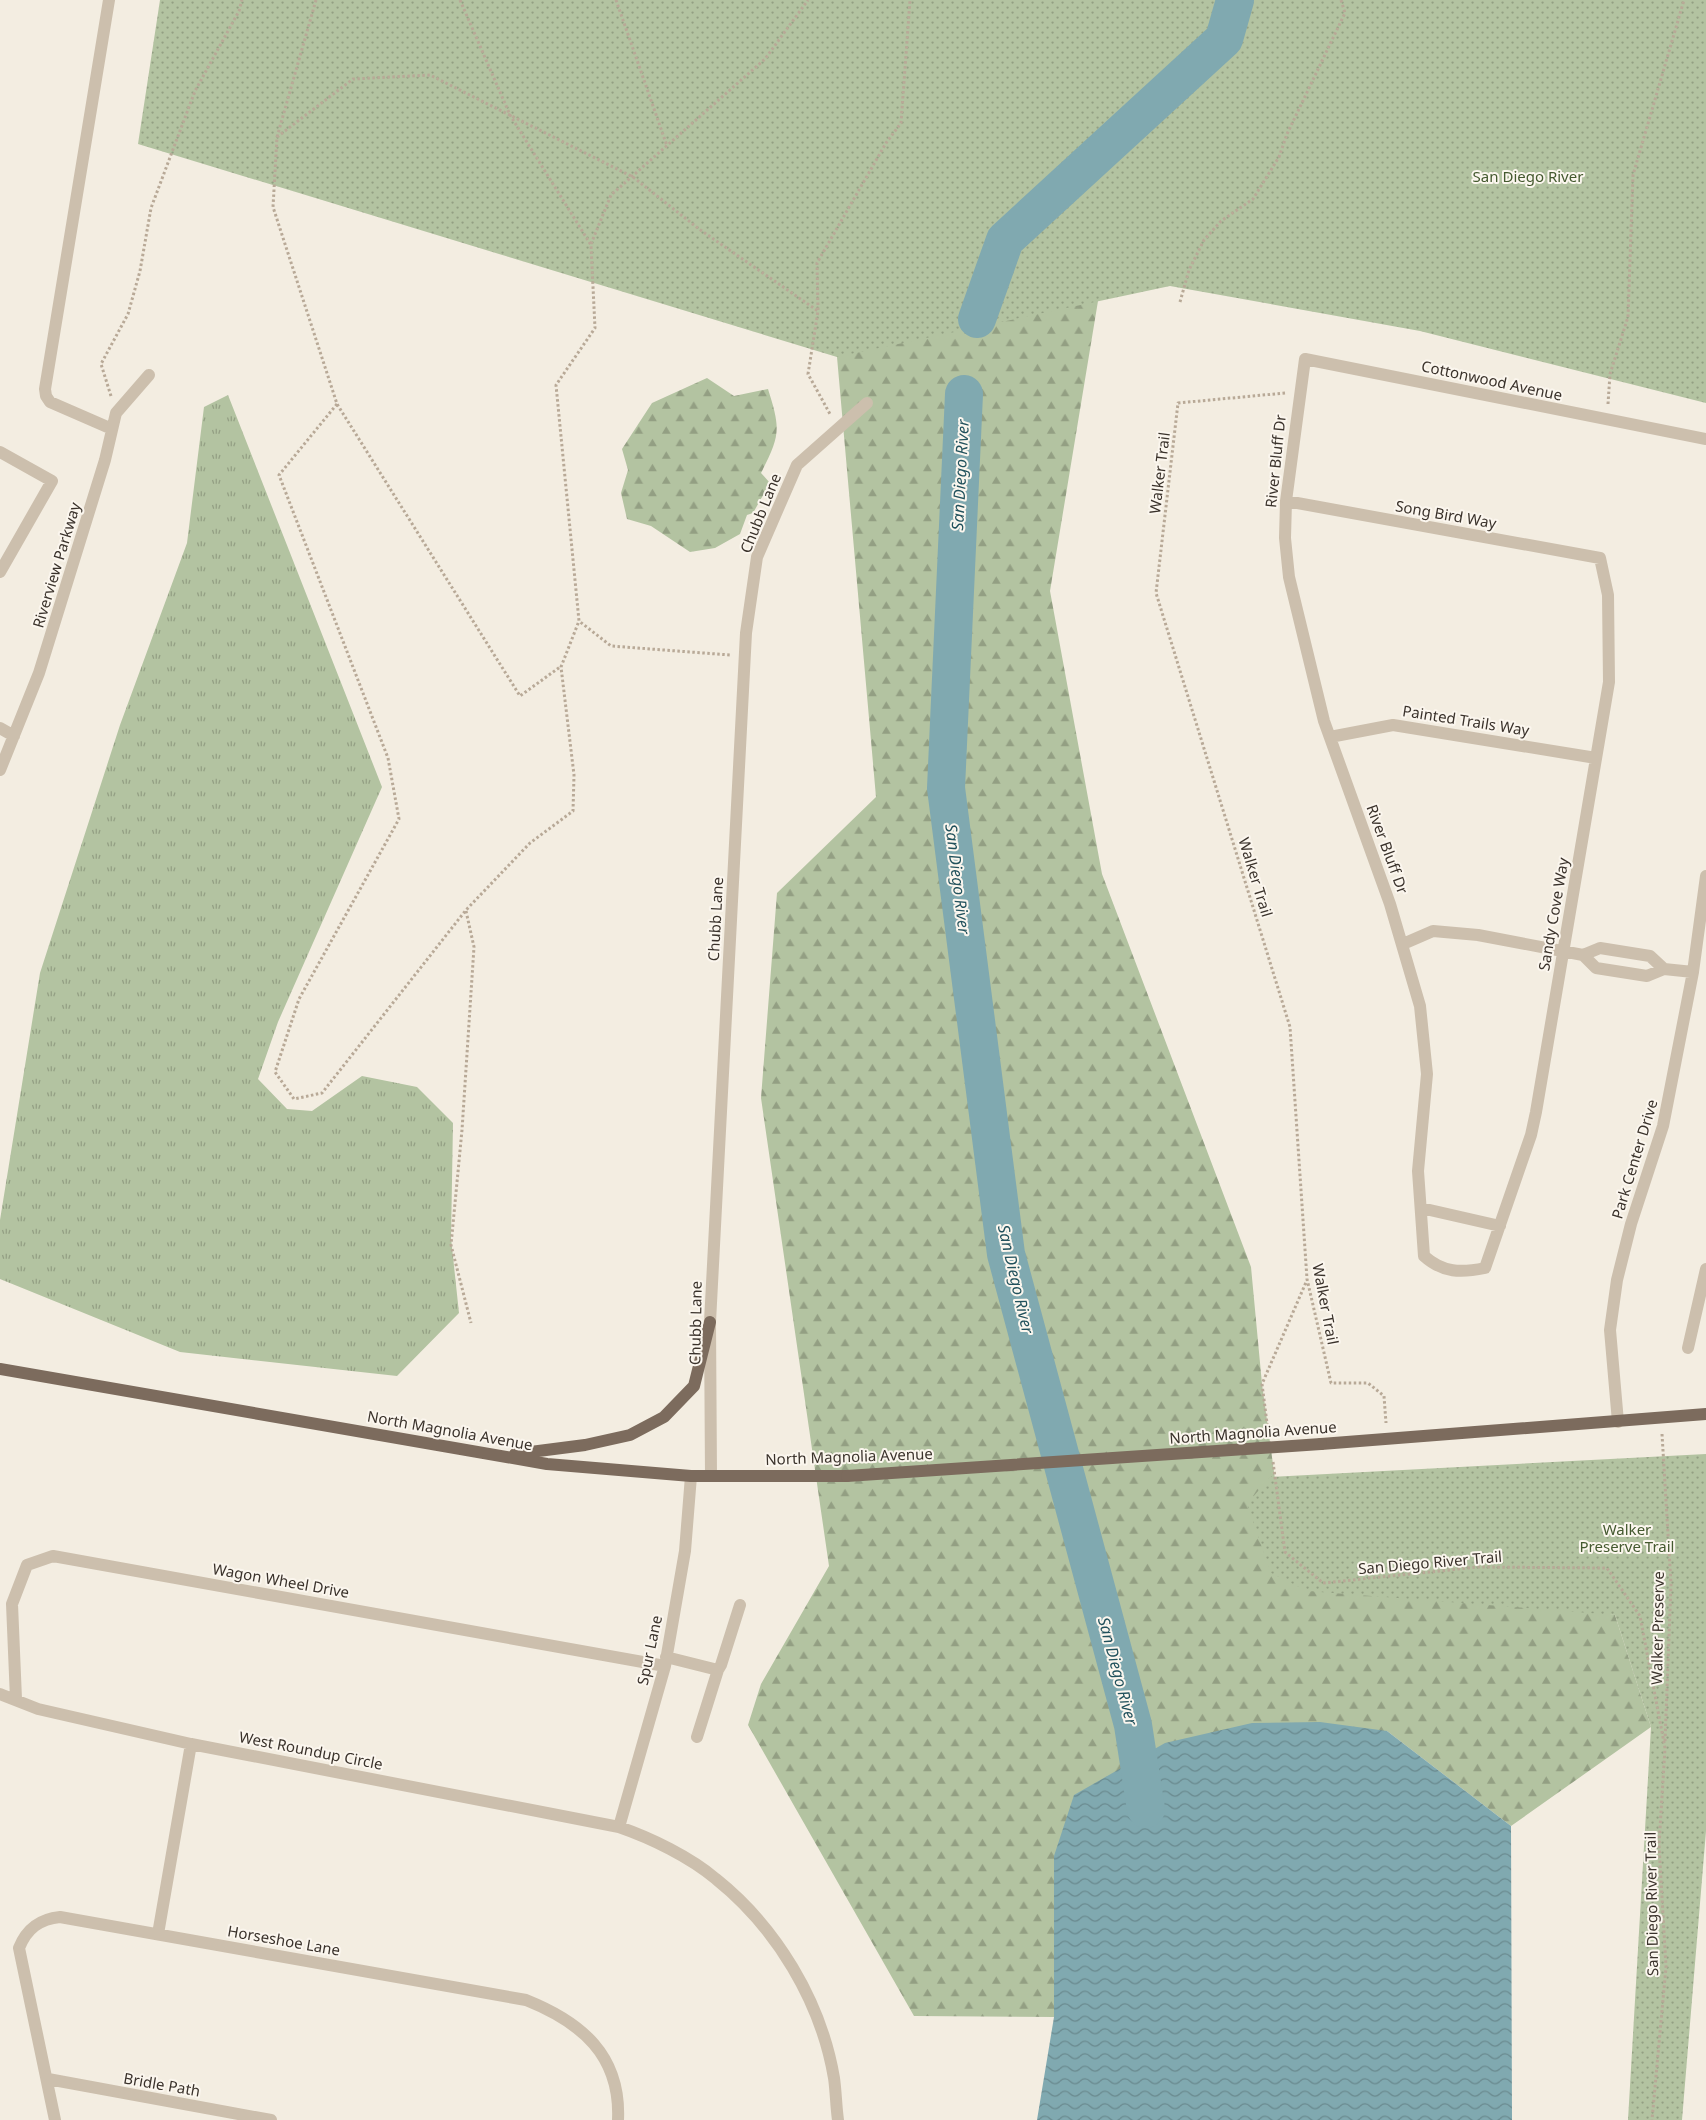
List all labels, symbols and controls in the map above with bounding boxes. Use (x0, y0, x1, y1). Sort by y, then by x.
park label: San Diego River (1473, 166, 1583, 186)
street label: Cottonwood Avenue (1420, 355, 1564, 405)
street label: River Bluff Dr (1260, 413, 1290, 509)
water label: San Diego River (946, 418, 974, 531)
street label: Walker Trail (1144, 431, 1174, 515)
street label: Chubb Lane (735, 470, 785, 556)
street label: Song Bird Way (1394, 495, 1498, 533)
street label: Riverview Parkway (27, 499, 85, 630)
street label: Painted Trails Way (1401, 700, 1531, 740)
street label: River Bluff Dr (1363, 802, 1413, 896)
water label: San Diego River (940, 823, 976, 936)
street label: Walker Trail (1234, 835, 1278, 919)
street label: Sandy Cove Way (1533, 855, 1573, 972)
street label: Chubb Lane (703, 876, 727, 962)
street label: Park Center Drive (1606, 1097, 1662, 1221)
water label: San Diego River (993, 1222, 1039, 1336)
street label: Walker Trail (1308, 1262, 1344, 1346)
street label: Chubb Lane (684, 1281, 706, 1365)
street label: North Magnolia Avenue (366, 1406, 534, 1454)
street label: North Magnolia Avenue (1169, 1416, 1337, 1448)
street label: North Magnolia Avenue (765, 1443, 933, 1469)
park label: Walker Preserve Trail (1580, 1519, 1674, 1556)
street label: San Diego River Trail (1357, 1546, 1503, 1578)
street label: Wagon Wheel Drive (211, 1558, 351, 1602)
street label: Walker Preserve (1646, 1571, 1668, 1685)
street label: Spur Lane (632, 1613, 666, 1687)
water label: San Diego River (1093, 1615, 1143, 1728)
street label: West Roundup Circle (237, 1726, 385, 1774)
street label: San Diego River Trail (1640, 1832, 1662, 1976)
street label: Horseshoe Lane (226, 1920, 342, 1960)
street label: Bridle Path (122, 2067, 202, 2101)

